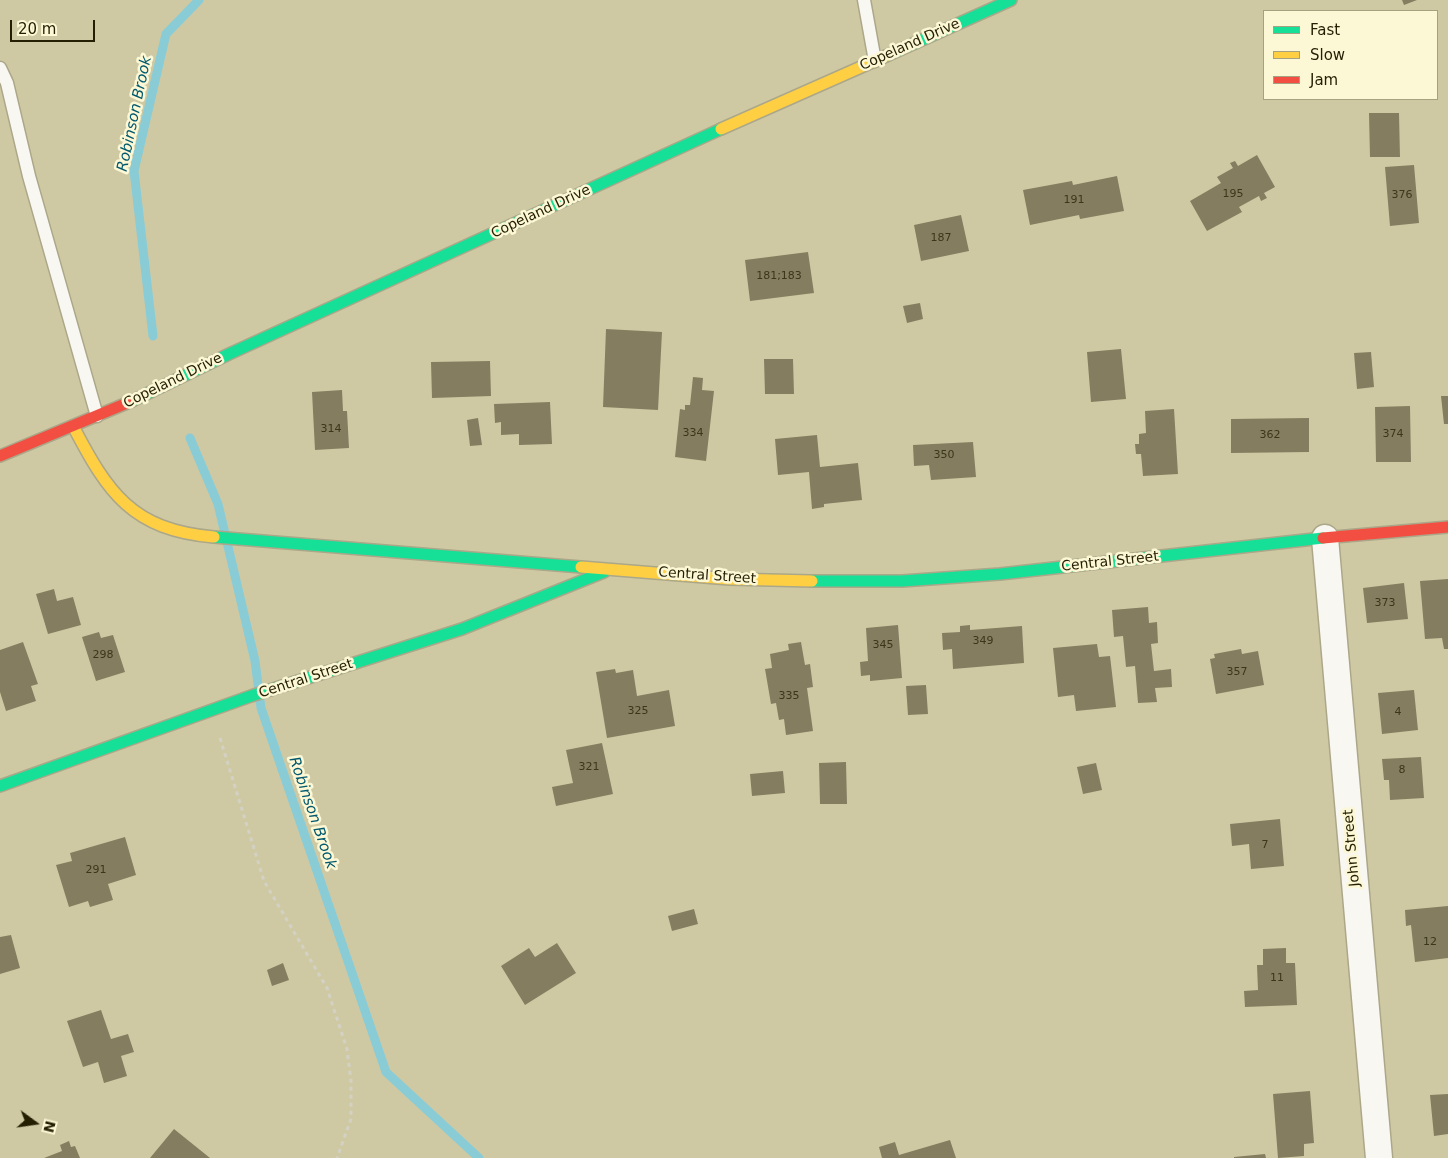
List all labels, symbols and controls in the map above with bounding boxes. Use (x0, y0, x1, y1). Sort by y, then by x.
scale bar (12, 10, 98, 42)
legend (1263, 10, 1438, 100)
street label: Copeland Drive (857, 15, 963, 75)
text: 20 m (18, 20, 56, 38)
text: Fast (1310, 21, 1340, 39)
text: Slow (1310, 46, 1345, 64)
water label: Robinson Brook (114, 55, 156, 173)
text: Jam (1310, 71, 1338, 89)
street label: Copeland Drive (489, 182, 593, 242)
house number: 195 (1223, 187, 1243, 201)
house number: 376 (1392, 188, 1412, 202)
house number: 191 (1064, 193, 1084, 207)
house number: 187 (931, 231, 951, 245)
house number: 181;183 (756, 269, 802, 283)
street label: Copeland Drive (121, 350, 225, 412)
house number: 314 (321, 422, 341, 436)
house number: 334 (683, 426, 703, 440)
house number: 374 (1383, 427, 1403, 441)
house number: 362 (1260, 428, 1280, 442)
house number: 350 (934, 448, 954, 462)
street label: Central Street (1060, 549, 1160, 575)
street label: Central Street (658, 564, 756, 588)
house number: 373 (1375, 596, 1395, 610)
house number: 349 (973, 634, 993, 648)
house number: 345 (873, 638, 893, 652)
house number: 298 (93, 648, 113, 662)
street label: Central Street (257, 656, 355, 702)
house number: 357 (1227, 665, 1247, 679)
house number: 335 (779, 689, 799, 703)
house number: 325 (628, 704, 648, 718)
house number: 4 (1395, 705, 1401, 719)
water label: Robinson Brook (284, 754, 340, 872)
house number: 321 (579, 760, 599, 774)
house number: 8 (1399, 763, 1405, 777)
street label: John Street (1340, 809, 1364, 887)
house number: 7 (1262, 838, 1268, 852)
house number: 291 (86, 863, 106, 877)
house number: 12 (1423, 935, 1437, 949)
house number: 11 (1270, 971, 1284, 985)
north arrow (10, 1098, 60, 1148)
text: N (40, 1119, 59, 1134)

